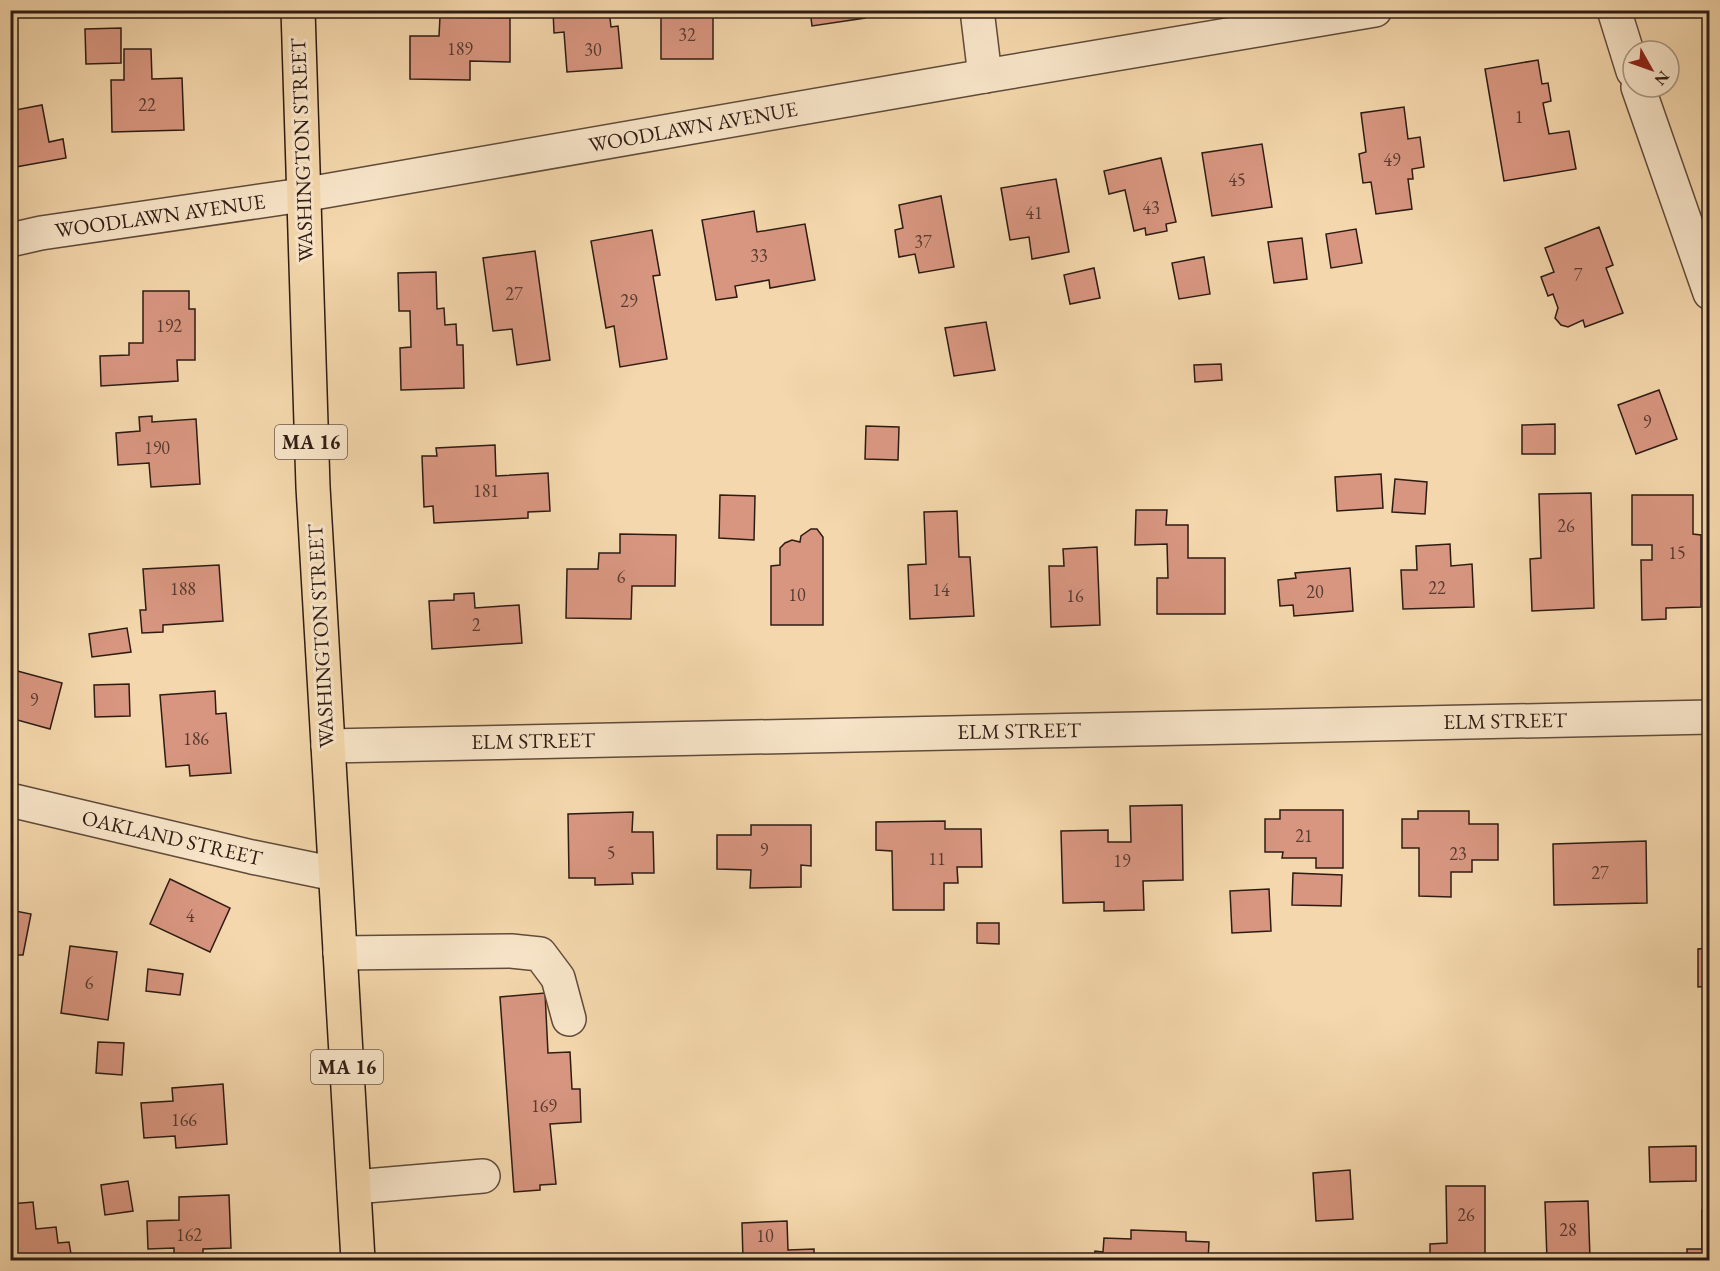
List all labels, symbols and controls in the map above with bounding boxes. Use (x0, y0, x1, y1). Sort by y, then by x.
house number: 32 (678, 23, 696, 46)
street label: WASHINGTON STREET (284, 37, 319, 262)
house number: 189 (447, 37, 473, 60)
house number: 30 (584, 38, 602, 61)
north arrow (1621, 39, 1681, 99)
text: N (1650, 67, 1674, 90)
house number: 22 (138, 93, 156, 116)
street label: WOODLAWN AVENUE (586, 95, 800, 158)
house number: 1 (1515, 105, 1523, 128)
house number: 49 (1383, 148, 1401, 171)
house number: 45 (1228, 168, 1246, 191)
street label: WOODLAWN AVENUE (53, 187, 267, 244)
house number: 43 (1142, 196, 1160, 219)
house number: 41 (1025, 201, 1043, 224)
house number: 37 (914, 230, 932, 253)
house number: 33 (750, 244, 768, 267)
house number: 7 (1574, 263, 1583, 286)
house number: 27 (505, 282, 523, 305)
house number: 29 (620, 289, 638, 312)
house number: 192 (156, 314, 182, 337)
house number: 9 (1643, 410, 1652, 433)
road number: MA 16 (275, 425, 347, 459)
house number: 190 (144, 436, 170, 459)
house number: 181 (473, 479, 499, 502)
house number: 26 (1557, 514, 1575, 537)
street label: WASHINGTON STREET (301, 523, 340, 749)
house number: 15 (1668, 541, 1686, 564)
house number: 6 (617, 565, 626, 588)
house number: 22 (1428, 576, 1446, 599)
house number: 188 (170, 577, 196, 600)
house number: 14 (932, 578, 950, 601)
house number: 20 (1306, 580, 1324, 603)
house number: 10 (788, 583, 806, 606)
house number: 16 (1066, 584, 1084, 607)
house number: 2 (472, 613, 481, 636)
house number: 9 (30, 688, 39, 711)
street label: ELM STREET (1443, 706, 1568, 735)
street label: ELM STREET (957, 716, 1082, 745)
street label: ELM STREET (471, 726, 596, 755)
house number: 186 (183, 727, 209, 750)
street label: OAKLAND STREET (79, 804, 266, 872)
house number: 21 (1295, 824, 1313, 847)
house number: 9 (760, 838, 769, 861)
house number: 5 (607, 841, 615, 864)
house number: 23 (1449, 842, 1467, 865)
house number: 11 (928, 847, 946, 870)
house number: 19 (1113, 849, 1131, 872)
house number: 27 (1591, 861, 1609, 884)
house number: 4 (186, 904, 195, 927)
house number: 6 (85, 971, 94, 994)
road number: MA 16 (311, 1050, 383, 1084)
house number: 169 (531, 1094, 557, 1117)
house number: 166 (171, 1108, 197, 1131)
house number: 26 (1457, 1203, 1475, 1226)
house number: 28 (1559, 1218, 1577, 1241)
house number: 162 (176, 1223, 202, 1246)
house number: 10 (756, 1224, 774, 1247)

